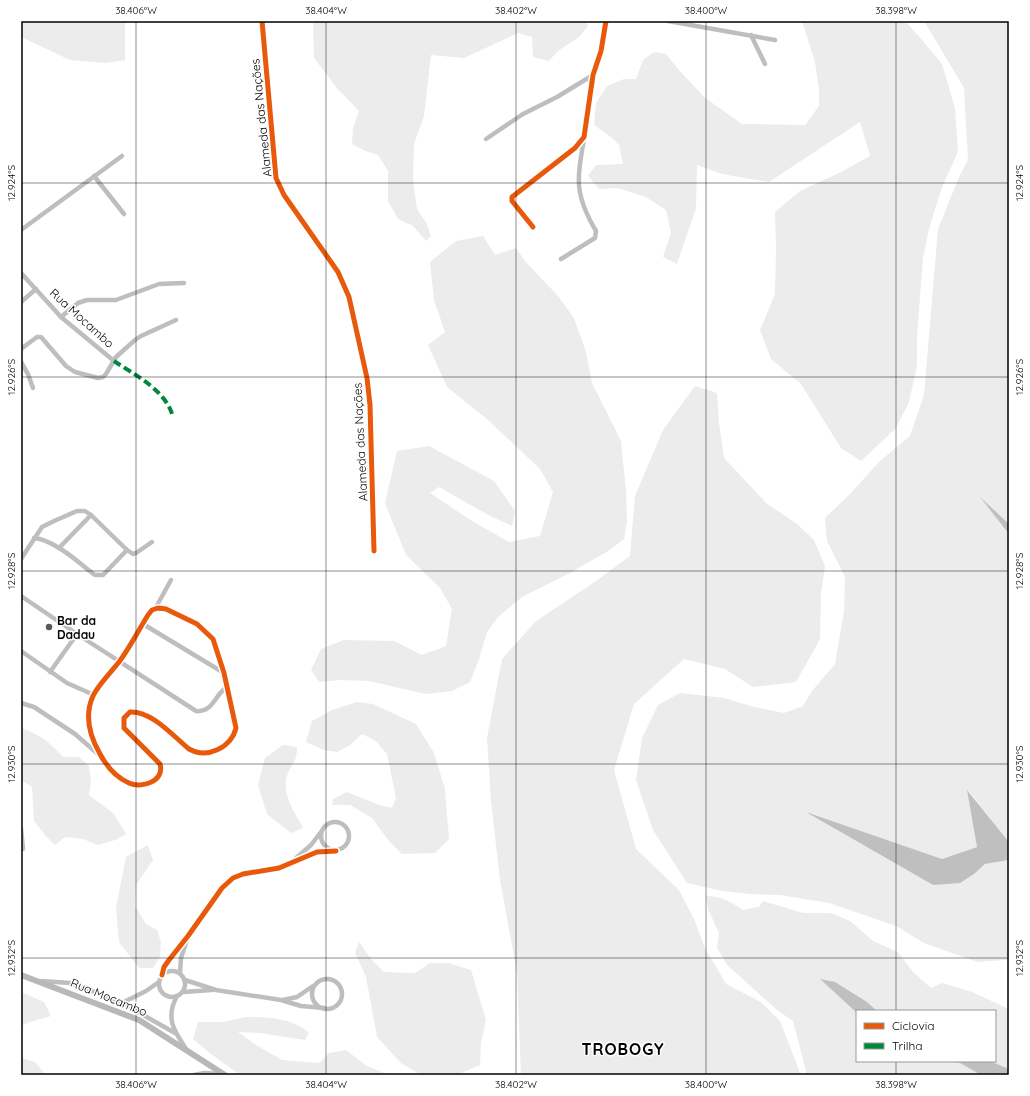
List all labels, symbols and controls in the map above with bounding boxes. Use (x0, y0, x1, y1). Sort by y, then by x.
text: 38.406°W (115, 4, 157, 17)
text: 38.404°W (305, 4, 347, 17)
text: 38.402°W (495, 4, 537, 17)
text: 38.400°W (685, 4, 727, 17)
text: 38.398°W (875, 4, 917, 17)
street label: Alameda das Nações (247, 58, 275, 178)
text: 12.924°S (5, 165, 18, 201)
text: 12.924°S (1013, 165, 1026, 201)
street label: Rua Mocambo (47, 285, 117, 351)
text: 12.926°S (5, 358, 18, 395)
text: 12.926°S (1013, 358, 1026, 395)
street label: Alameda das Nações (349, 382, 371, 502)
text: 12.928°S (5, 552, 18, 589)
text: 12.928°S (1013, 552, 1026, 589)
place label: Bar da Dadau (57, 613, 96, 642)
marker: Bar da Dadau (44, 622, 54, 632)
text: 12.930°S (5, 745, 18, 782)
text: 12.930°S (1013, 745, 1026, 782)
text: 12.932°S (5, 939, 18, 976)
text: 12.932°S (1013, 939, 1026, 976)
street label: Rua Mocambo (68, 975, 150, 1019)
legend (856, 1010, 996, 1062)
text: Ciclovia (892, 1018, 935, 1033)
text: Trilha (892, 1038, 923, 1053)
district label: TROBOGY (582, 1039, 664, 1059)
text: 38.406°W (115, 1078, 157, 1091)
text: 38.404°W (305, 1078, 347, 1091)
text: 38.402°W (495, 1078, 537, 1091)
text: 38.400°W (685, 1078, 727, 1091)
text: 38.398°W (875, 1078, 917, 1091)

